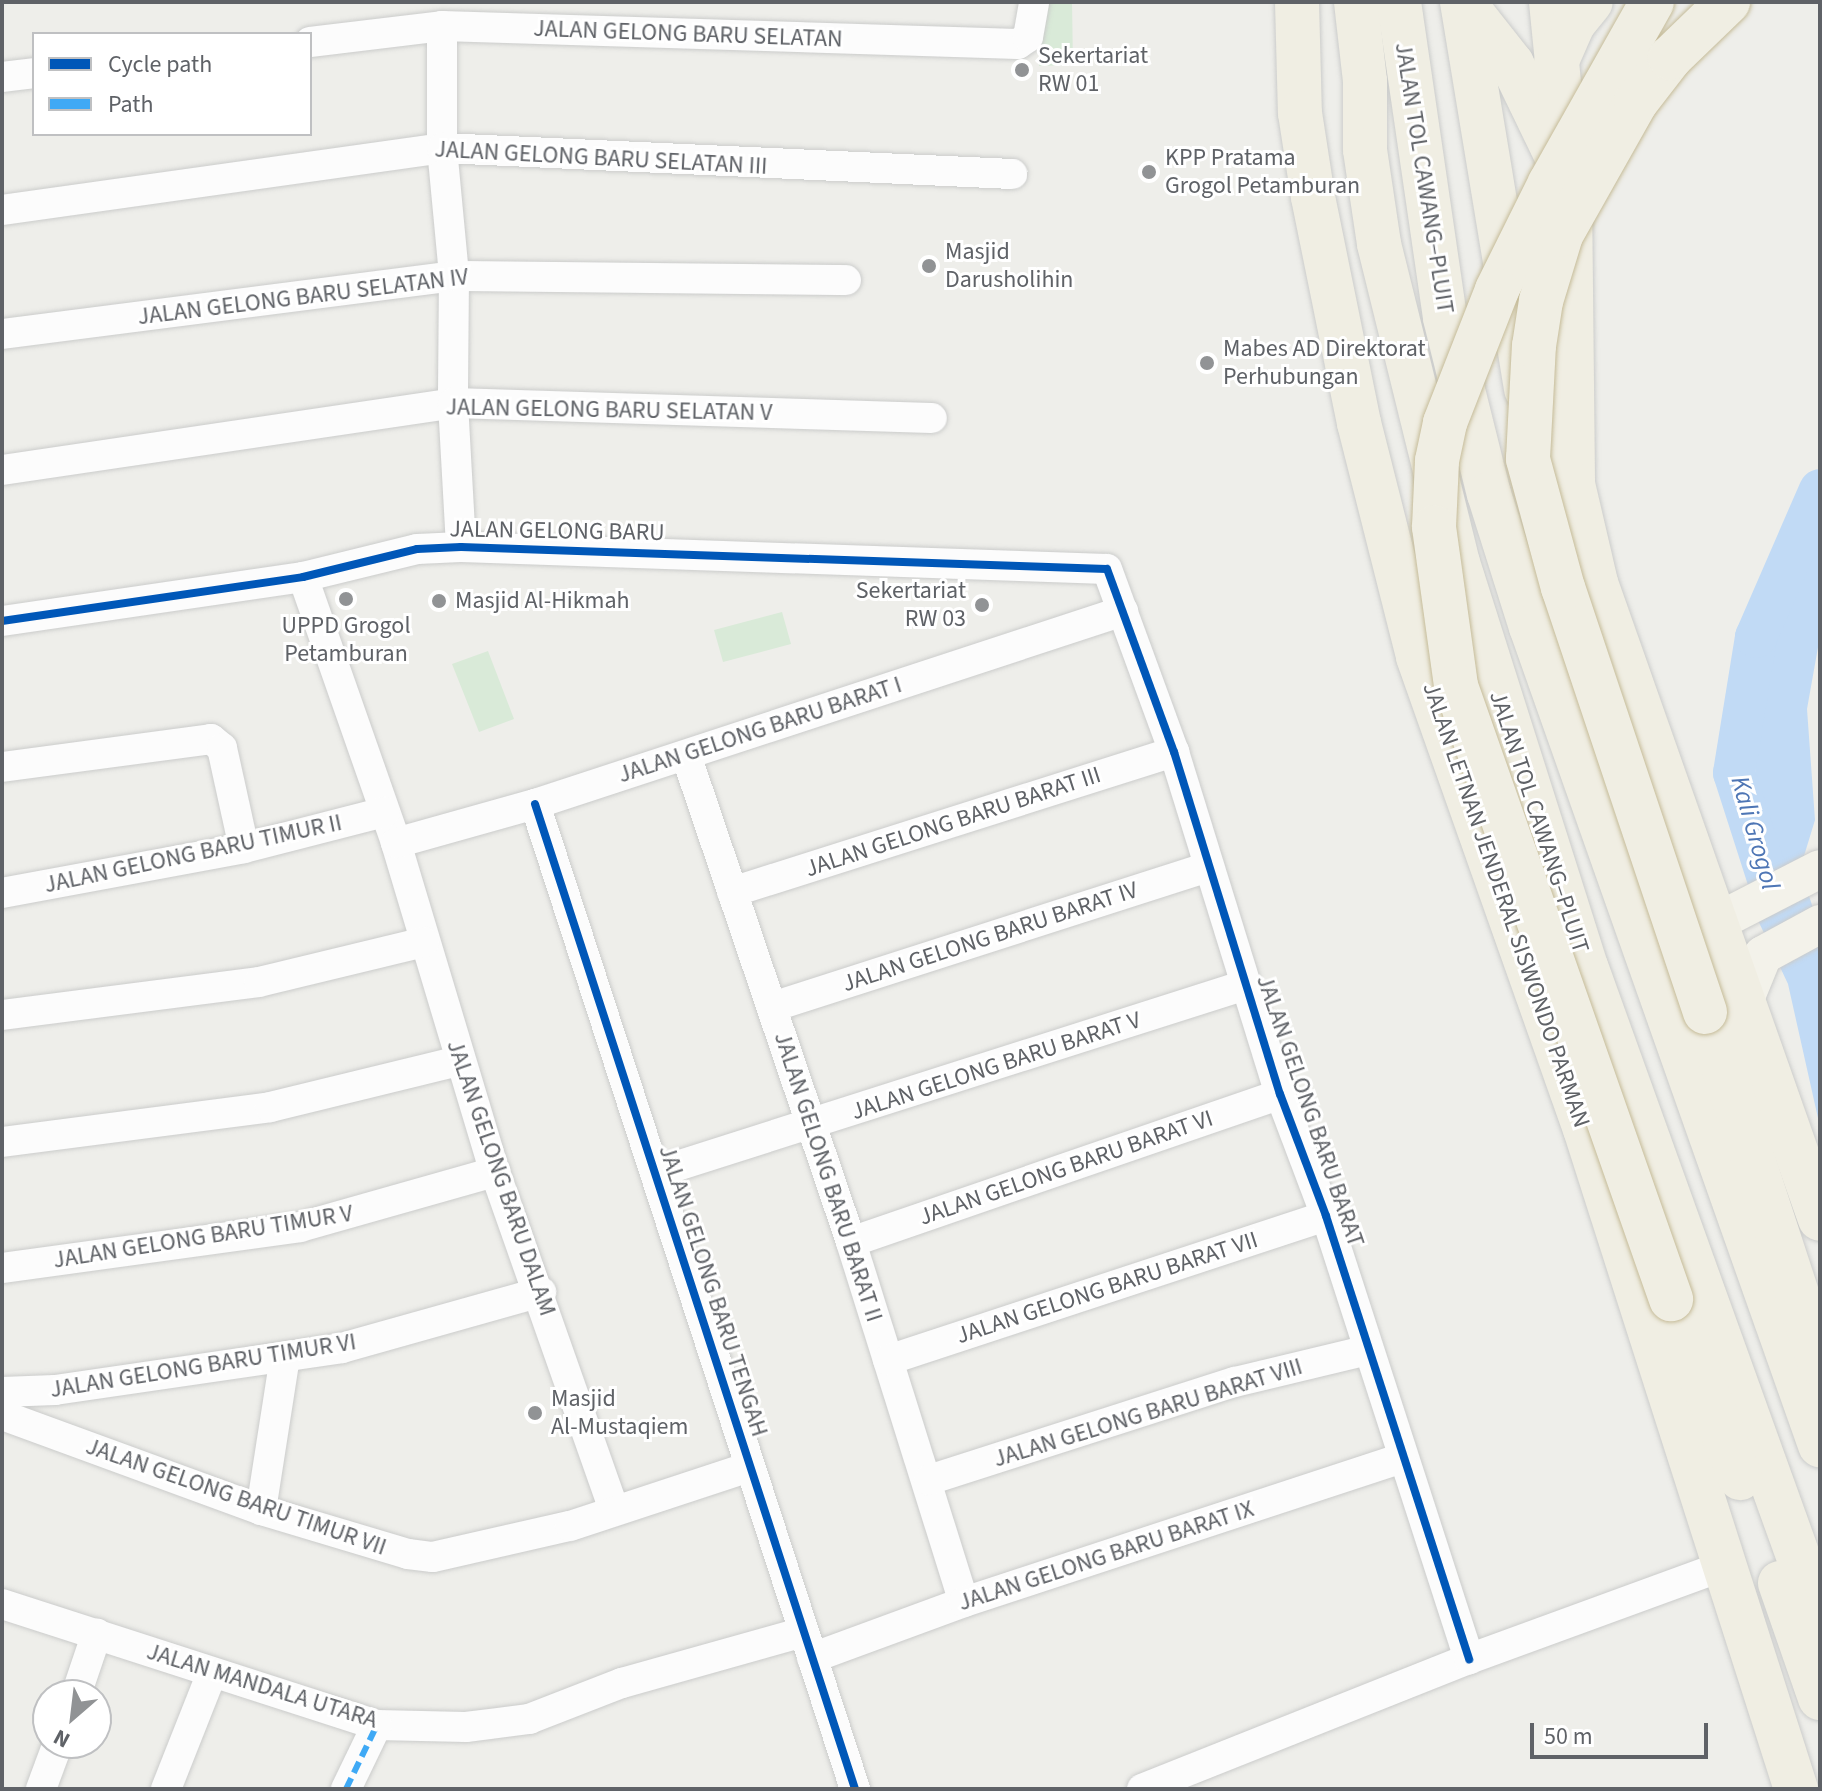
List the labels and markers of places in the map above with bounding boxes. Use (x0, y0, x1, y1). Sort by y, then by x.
place label: Sekertariat RW 01 (1038, 42, 1148, 98)
marker: Sekertariat RW 01 (1013, 61, 1031, 79)
place label: KPP Pratama Grogol Petamburan (1165, 144, 1360, 200)
marker: KPP Pratama Grogol Petamburan (1140, 163, 1158, 181)
place label: Masjid Darusholihin (945, 238, 1073, 294)
marker: Masjid Darusholihin (920, 257, 938, 275)
place label: Mabes AD Direktorat Perhubungan (1223, 335, 1426, 391)
marker: Mabes AD Direktorat Perhubungan (1198, 354, 1216, 372)
place label: Sekertariat RW 03 (856, 577, 966, 633)
place label: Masjid Al-Hikmah (455, 587, 630, 615)
marker: UPPD Grogol Petamburan (337, 590, 355, 608)
marker: Masjid Al-Hikmah (430, 592, 448, 610)
marker: Sekertariat RW 03 (973, 596, 991, 614)
place label: UPPD Grogol Petamburan (281, 612, 411, 668)
place label: Masjid Al-Mustaqiem (551, 1385, 688, 1441)
marker: Masjid Al-Mustaqiem (526, 1404, 544, 1422)

